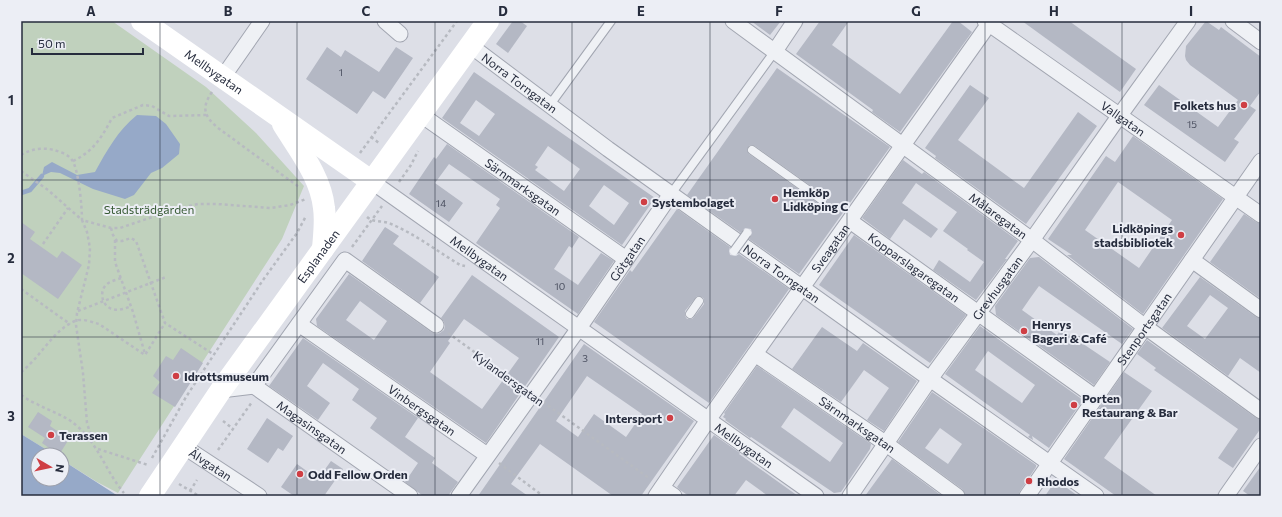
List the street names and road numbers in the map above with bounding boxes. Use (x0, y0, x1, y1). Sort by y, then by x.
street label: Mellbygatan (182, 46, 246, 97)
street label: Norra Torngatan (479, 50, 560, 116)
street label: Vallgatan (1098, 98, 1148, 139)
street label: Särnmarksgatan (482, 155, 564, 218)
street label: Målaregatan (967, 189, 1030, 241)
street label: Sveagatan (808, 221, 852, 275)
street label: Esplanaden (294, 227, 342, 285)
street label: Kopparslagaregatan (866, 230, 963, 305)
street label: Mellbygatan (448, 233, 511, 283)
street label: Götgatan (606, 233, 647, 284)
street label: Norra Torngatan (741, 241, 823, 305)
street label: Grevhusgatan (969, 253, 1025, 322)
street label: Stenportsgatan (1114, 290, 1174, 368)
street label: Kylandersgatan (471, 348, 547, 408)
street label: Vinbergsgatan (386, 381, 459, 438)
street label: Särnmarksgatan (817, 393, 898, 455)
street label: Magasinsgatan (274, 398, 350, 456)
street label: Mellbygatan (712, 420, 776, 470)
street label: Älvgatan (187, 445, 235, 483)

